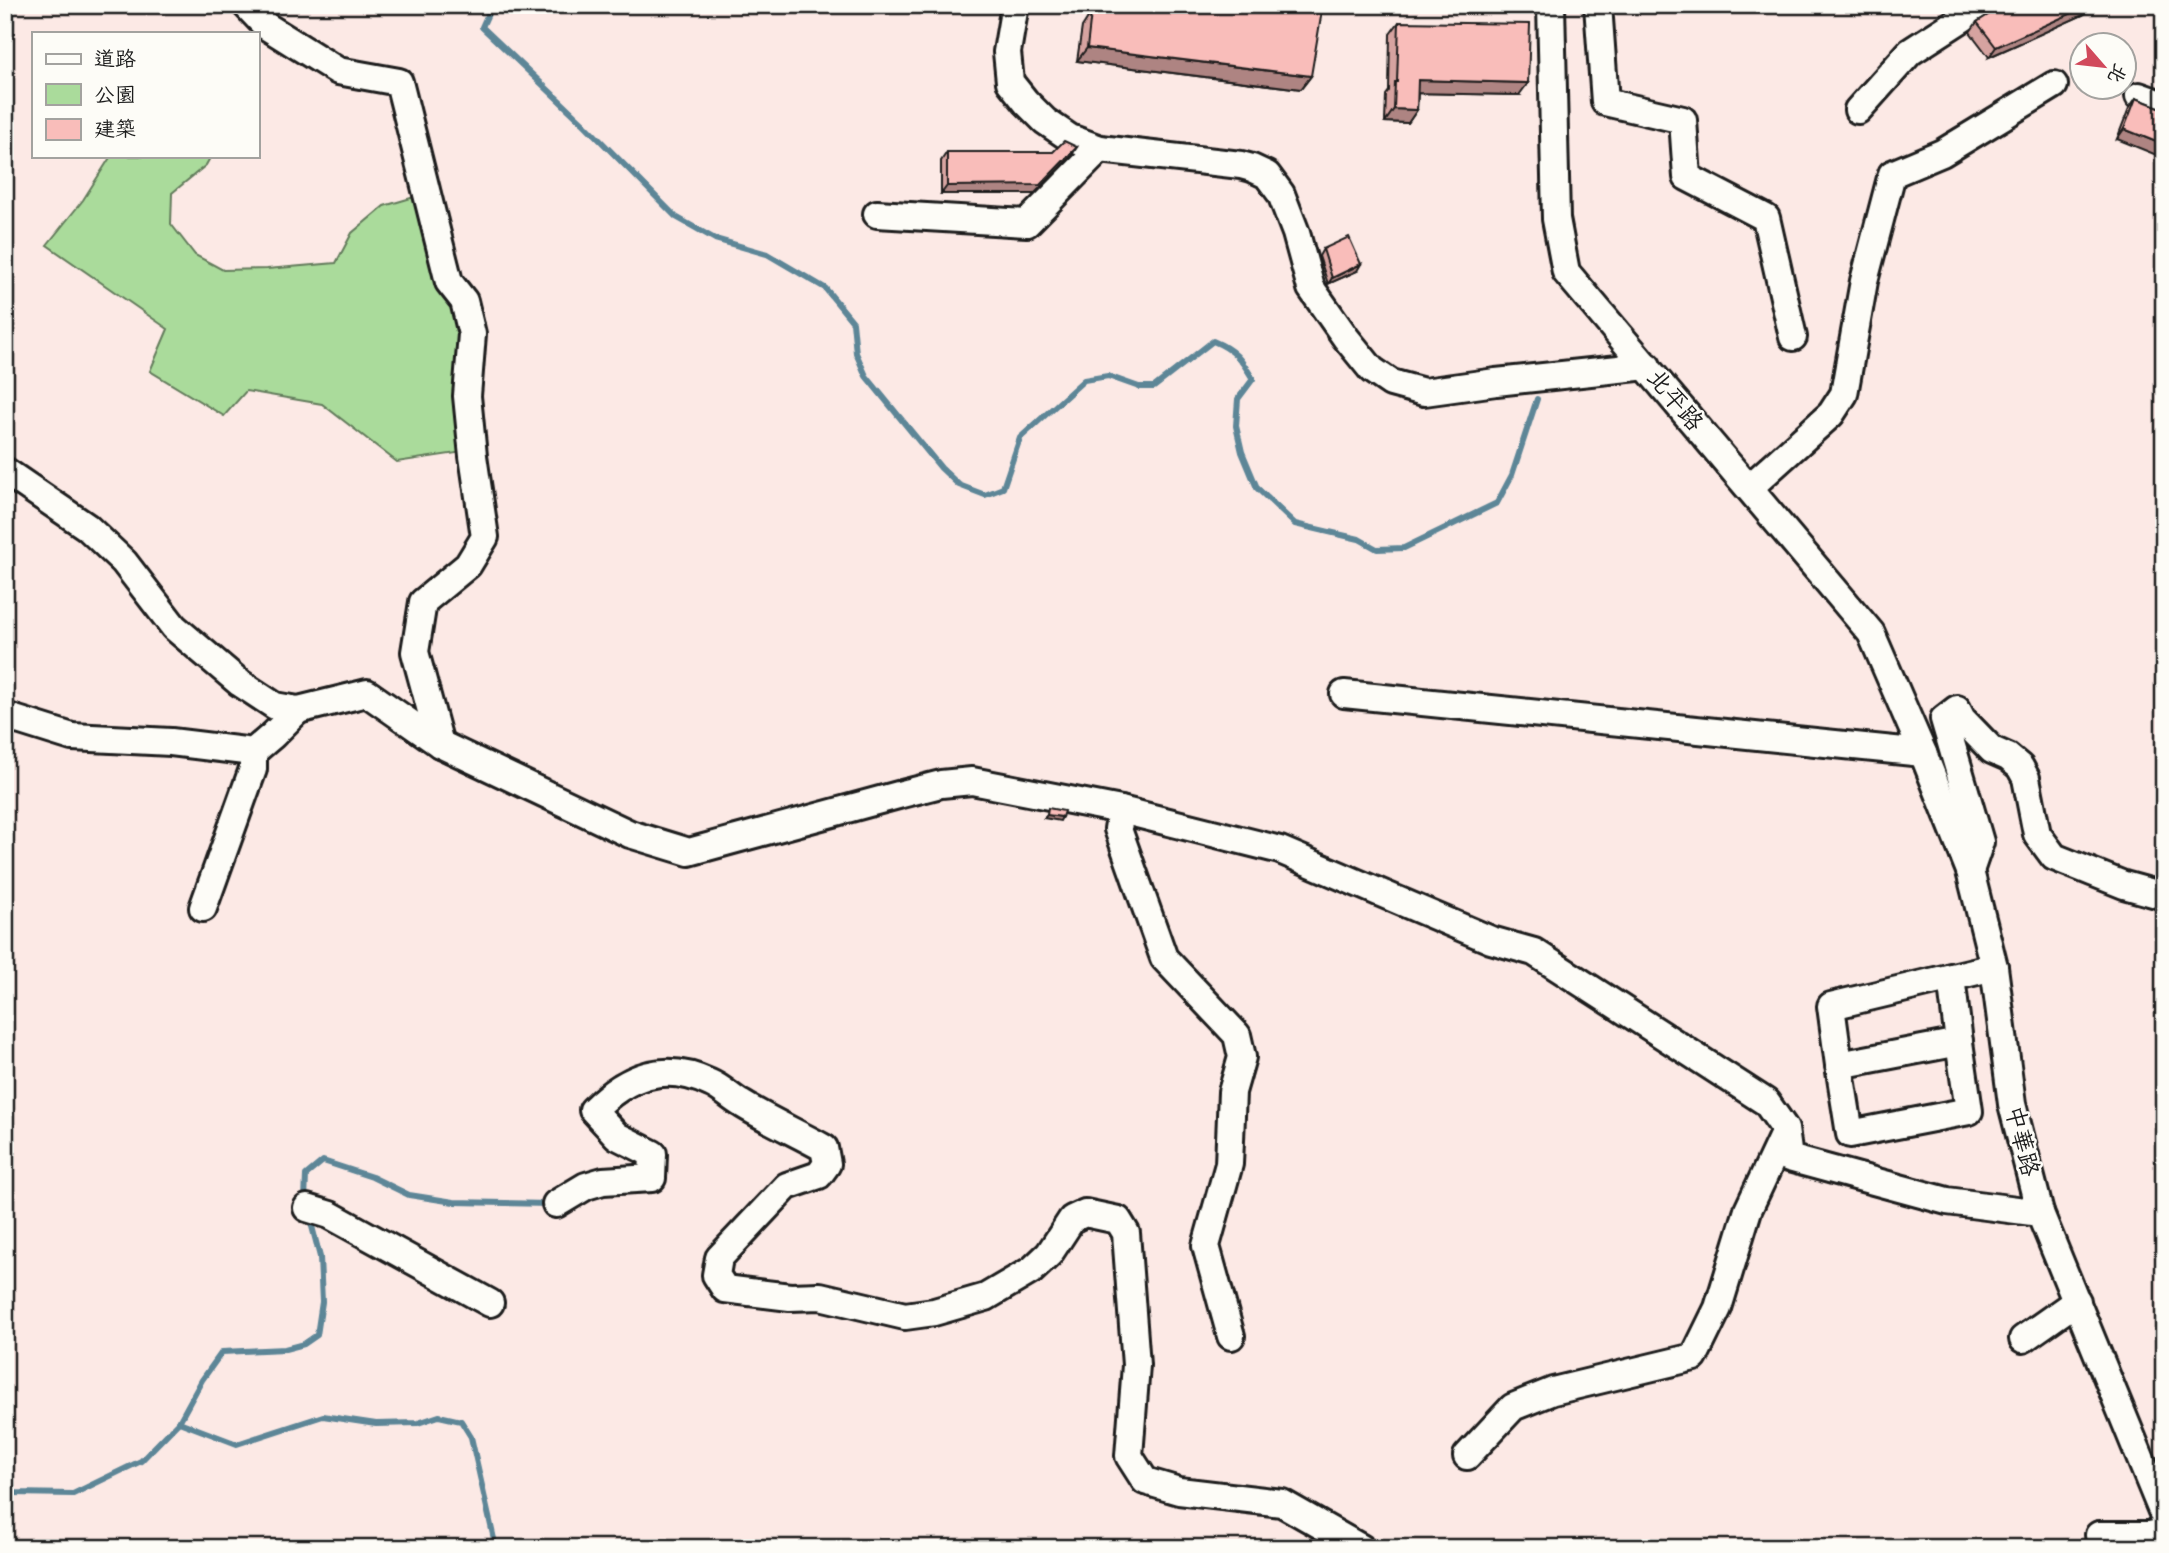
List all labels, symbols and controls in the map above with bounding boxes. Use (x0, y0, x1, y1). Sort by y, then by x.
legend (32, 32, 259, 158)
north arrow (2068, 32, 2138, 102)
text: 道路 (94, 47, 136, 72)
text: 北 (2102, 59, 2131, 87)
text: 公園 (94, 83, 136, 108)
text: 建築 (94, 117, 136, 142)
street label: 北平路 (1641, 363, 1709, 437)
street label: 中華路 (1999, 1103, 2045, 1179)

